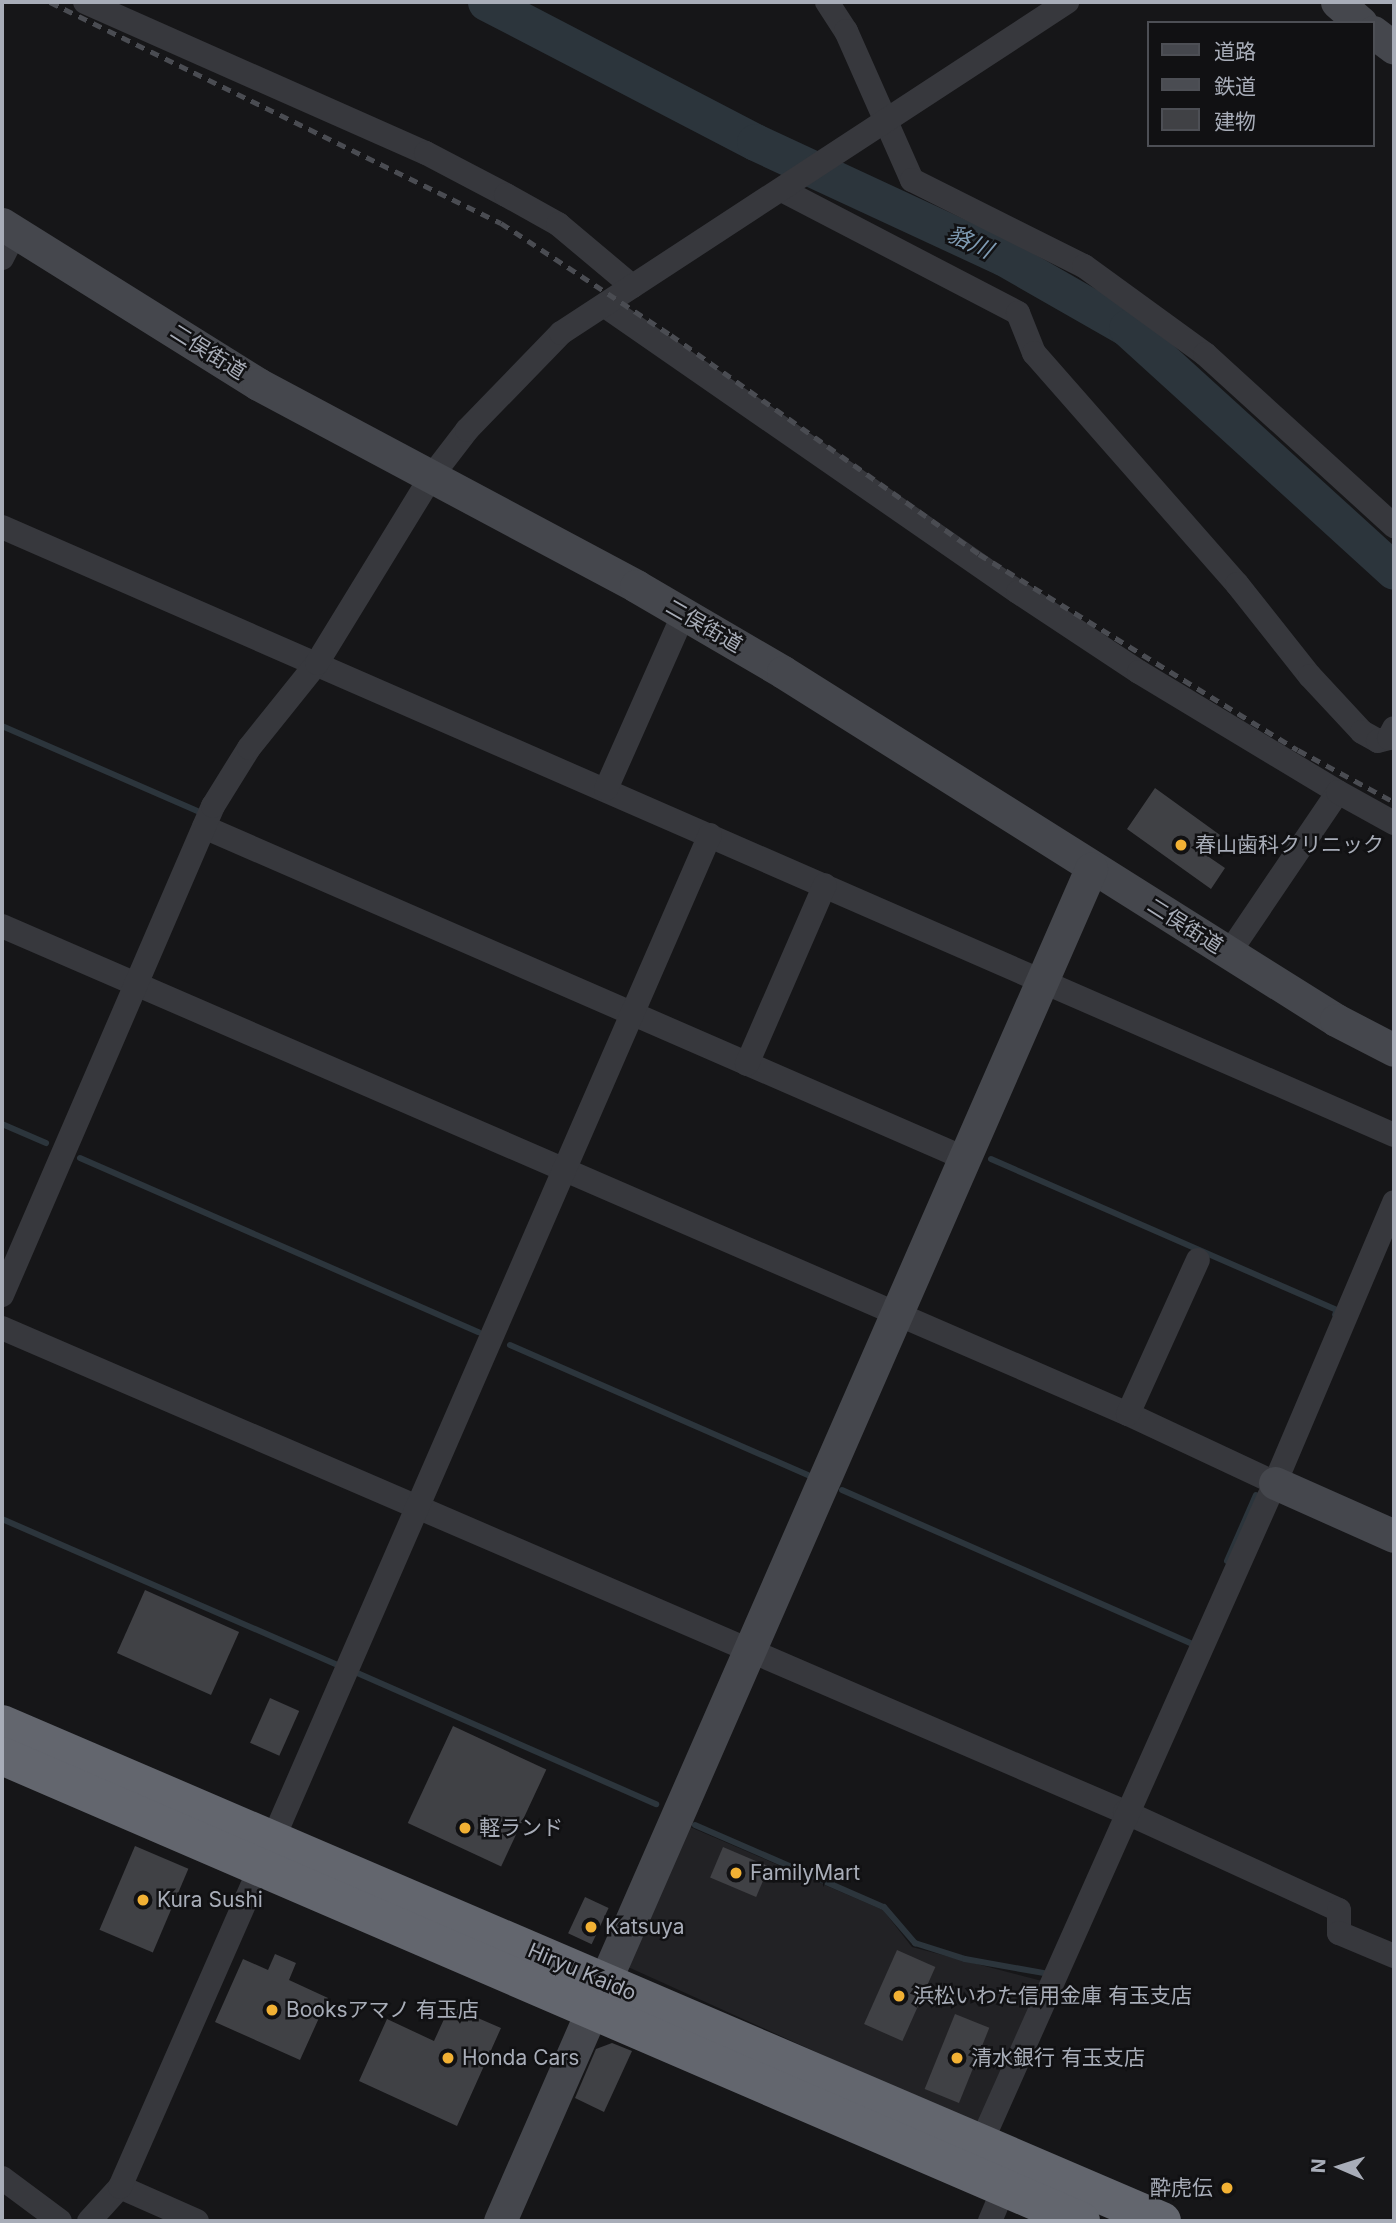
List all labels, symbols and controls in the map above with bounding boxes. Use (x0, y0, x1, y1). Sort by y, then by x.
legend (1148, 21, 1375, 147)
text: 道路 (1214, 39, 1256, 64)
text: 鉄道 (1214, 74, 1256, 99)
text: 建物 (1214, 109, 1256, 134)
water label: 貉川 (943, 220, 997, 264)
street label: 二俣街道 (166, 319, 250, 385)
street label: 二俣街道 (661, 594, 747, 658)
place label: 春山歯科クリニック (1195, 832, 1384, 858)
marker: 春山歯科クリニック (1173, 837, 1189, 853)
street label: 二俣街道 (1143, 893, 1227, 959)
place label: 軽ランド (479, 1815, 563, 1841)
marker: 軽ランド (457, 1820, 473, 1836)
place label: FamilyMart (750, 1860, 860, 1886)
marker: FamilyMart (728, 1865, 744, 1881)
place label: Kura Sushi (157, 1887, 263, 1913)
marker: Kura Sushi (135, 1892, 151, 1908)
place label: Katsuya (605, 1914, 685, 1940)
marker: Katsuya (583, 1919, 599, 1935)
street label: Hiryu Kaido (524, 1938, 640, 2006)
place label: 浜松いわた信用金庫 有玉支店 (913, 1983, 1192, 2009)
marker: 浜松いわた信用金庫 有玉支店 (891, 1988, 907, 2004)
place label: Booksアマノ 有玉店 (286, 1997, 479, 2023)
marker: Booksアマノ 有玉店 (264, 2002, 280, 2018)
place label: Honda Cars (462, 2045, 579, 2071)
place label: 清水銀行 有玉支店 (971, 2045, 1145, 2071)
marker: Honda Cars (440, 2050, 456, 2066)
marker: 清水銀行 有玉支店 (949, 2050, 965, 2066)
north arrow (1305, 2132, 1375, 2202)
text: N (1307, 2158, 1330, 2174)
place label: 酔虎伝 (1150, 2175, 1213, 2201)
marker: 酔虎伝 (1219, 2180, 1235, 2196)

